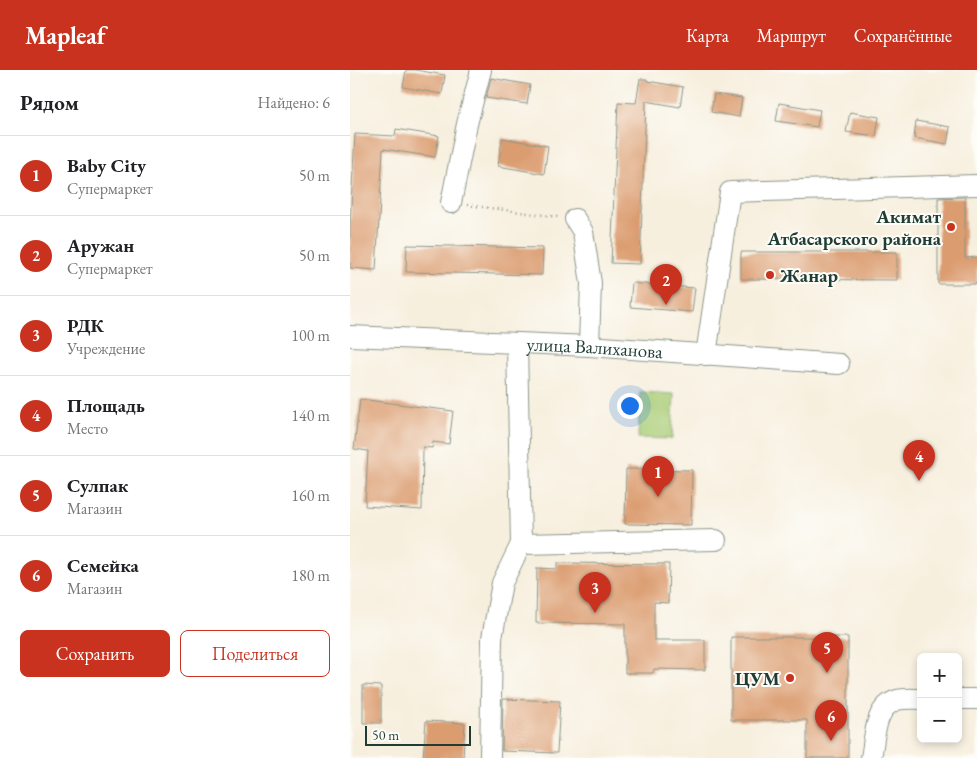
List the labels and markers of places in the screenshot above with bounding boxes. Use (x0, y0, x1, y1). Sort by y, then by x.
place label: Акимат Атбасарского района (766, 204, 942, 251)
marker: Акимат Атбасарского района (945, 221, 957, 233)
place label: Жанар (779, 263, 838, 288)
pin: 2 (650, 264, 682, 305)
marker: Жанар (764, 269, 776, 281)
pin: 4 (903, 440, 935, 481)
pin: 1 (642, 456, 674, 497)
pin: 3 (579, 572, 611, 613)
pin: 5 (811, 632, 843, 673)
place label: ЦУМ (735, 666, 780, 691)
marker: ЦУМ (784, 672, 796, 684)
pin: 6 (815, 700, 847, 741)

